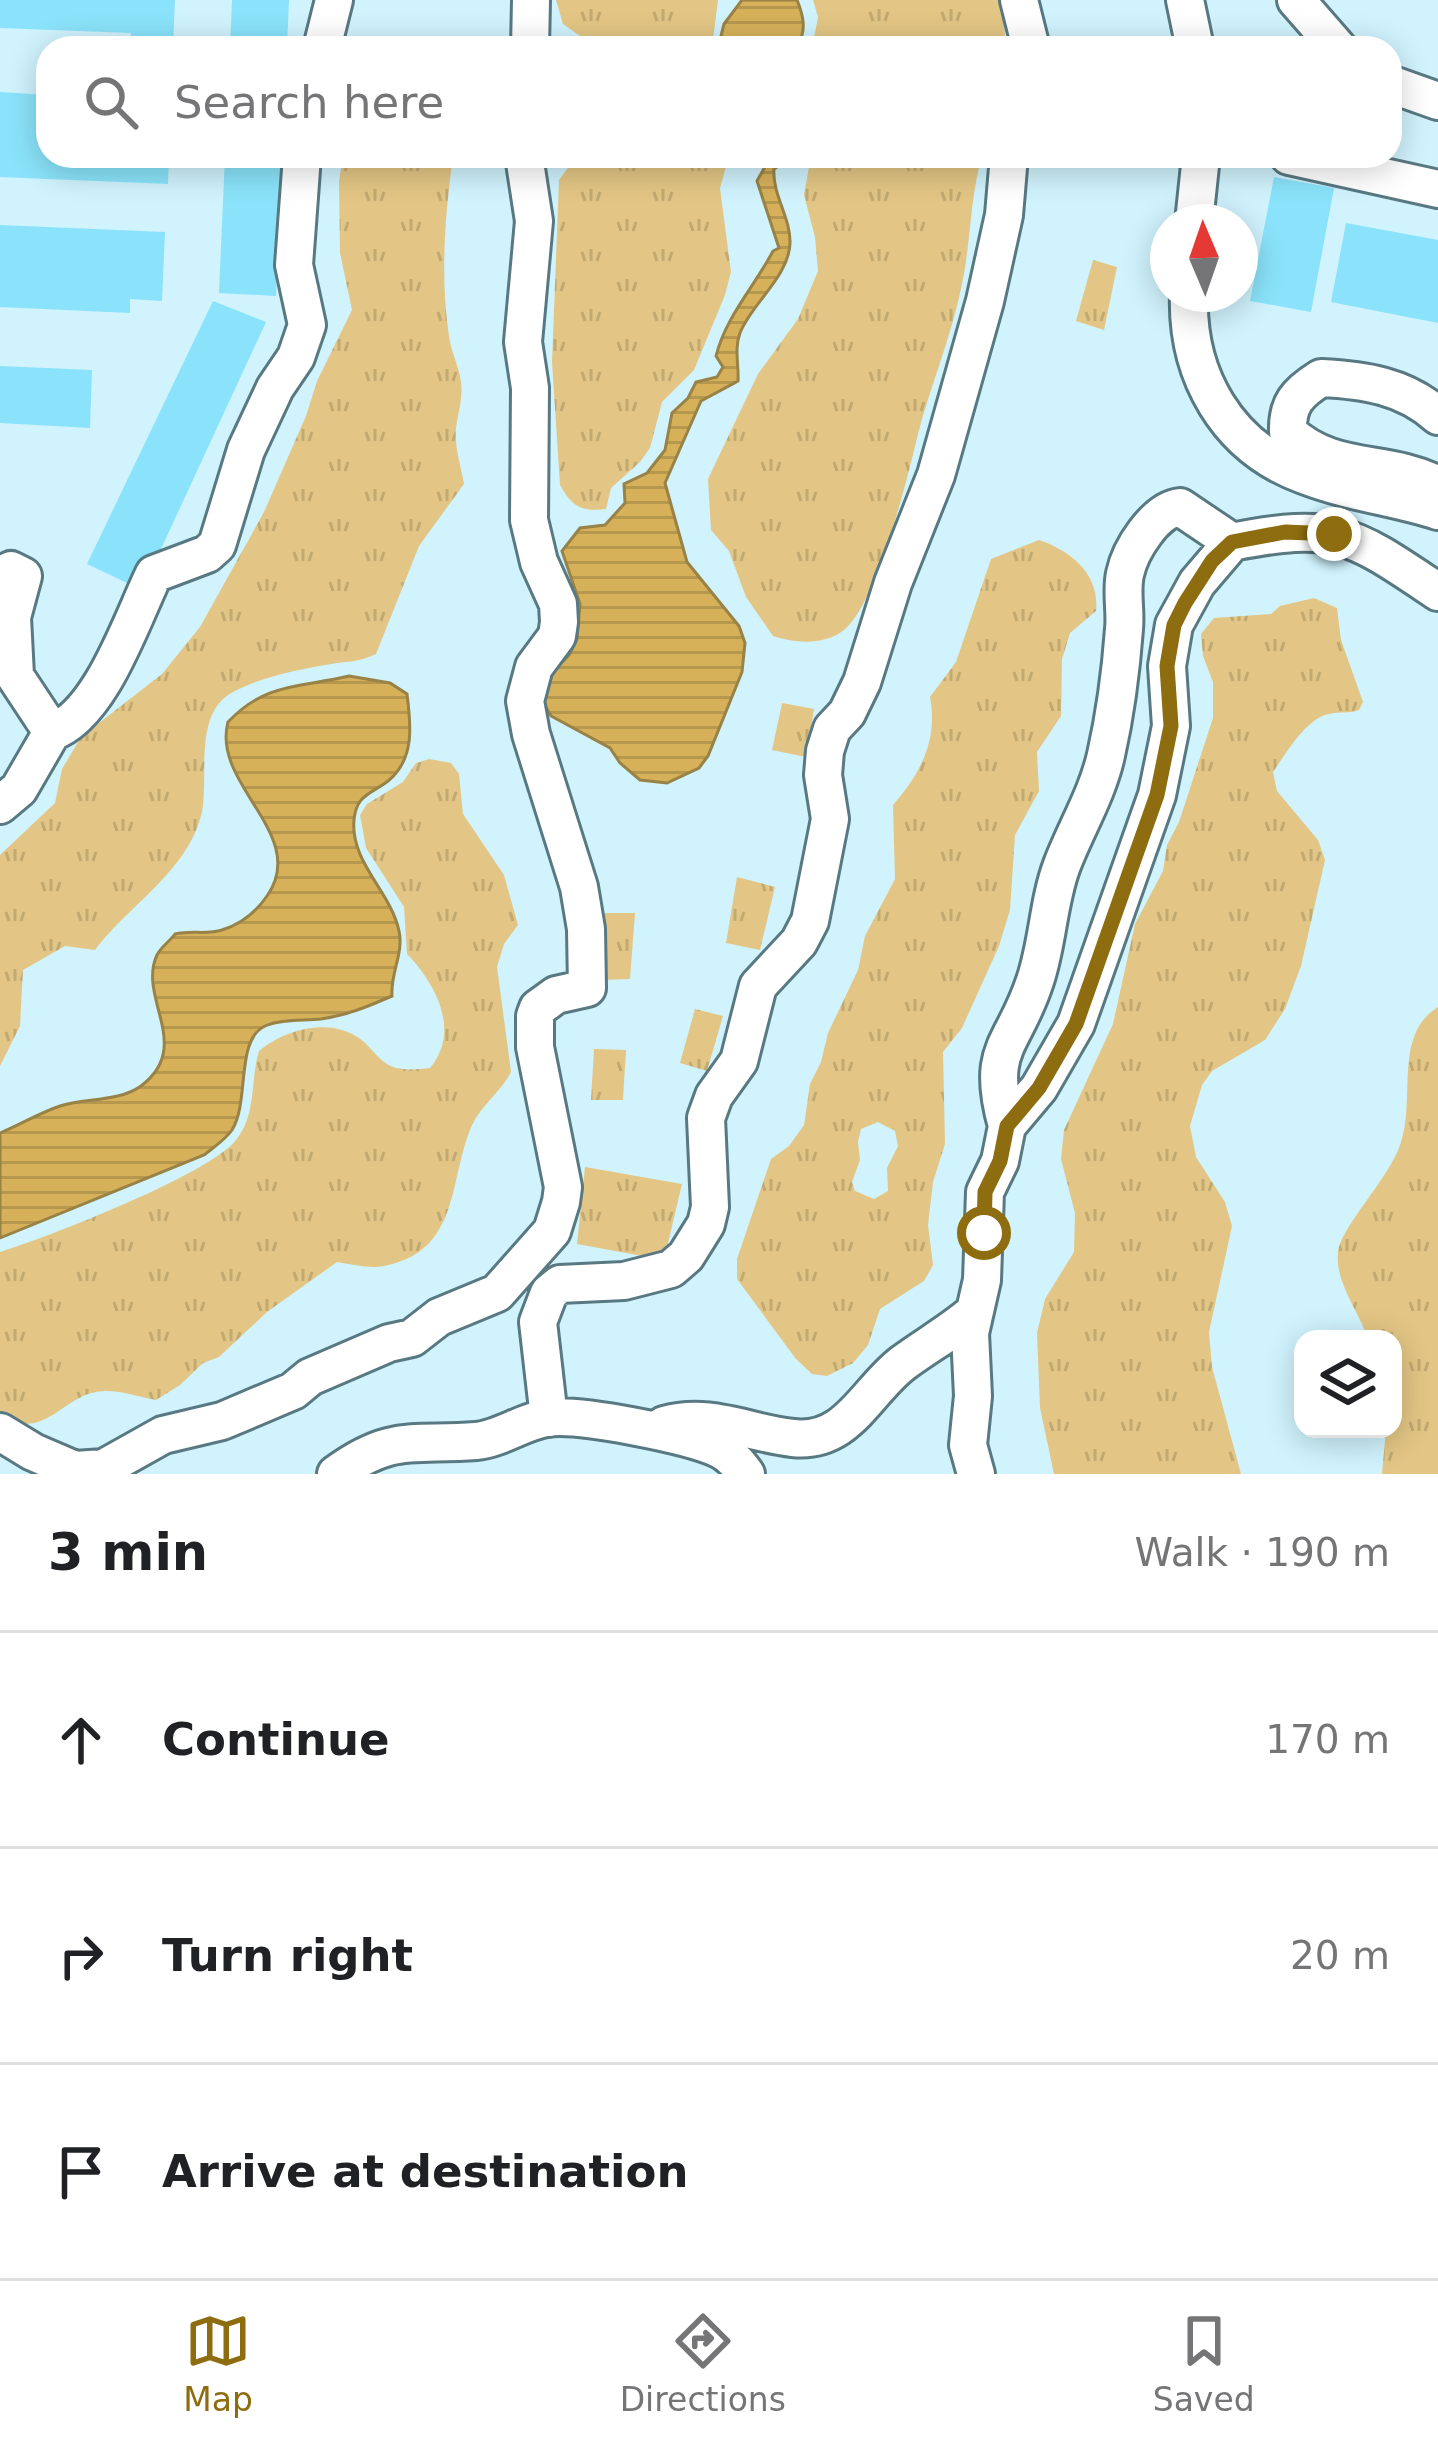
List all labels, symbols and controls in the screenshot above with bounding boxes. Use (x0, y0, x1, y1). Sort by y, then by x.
search box (36, 36, 1402, 168)
icon: search (78, 69, 144, 135)
text: Search here (174, 76, 444, 129)
north arrow (1150, 204, 1258, 312)
route end (1307, 507, 1361, 561)
route start (957, 1206, 1011, 1260)
map controls (1294, 1330, 1402, 1438)
button: layers (1294, 1330, 1402, 1438)
text: 3 min (48, 1523, 208, 1582)
text: Walk · 190 m (1135, 1530, 1390, 1575)
icon: ahead (48, 1707, 114, 1773)
text: Continue (162, 1713, 390, 1766)
text: 170 m (1265, 1717, 1390, 1762)
icon: right (48, 1923, 114, 1989)
text: Turn right (162, 1929, 413, 1982)
text: 20 m (1290, 1933, 1390, 1978)
icon: arrive (48, 2139, 114, 2205)
text: Arrive at destination (162, 2145, 688, 2198)
tab: Map (183, 2308, 253, 2419)
tab: Directions (620, 2308, 786, 2419)
tab: Saved (1153, 2308, 1255, 2419)

